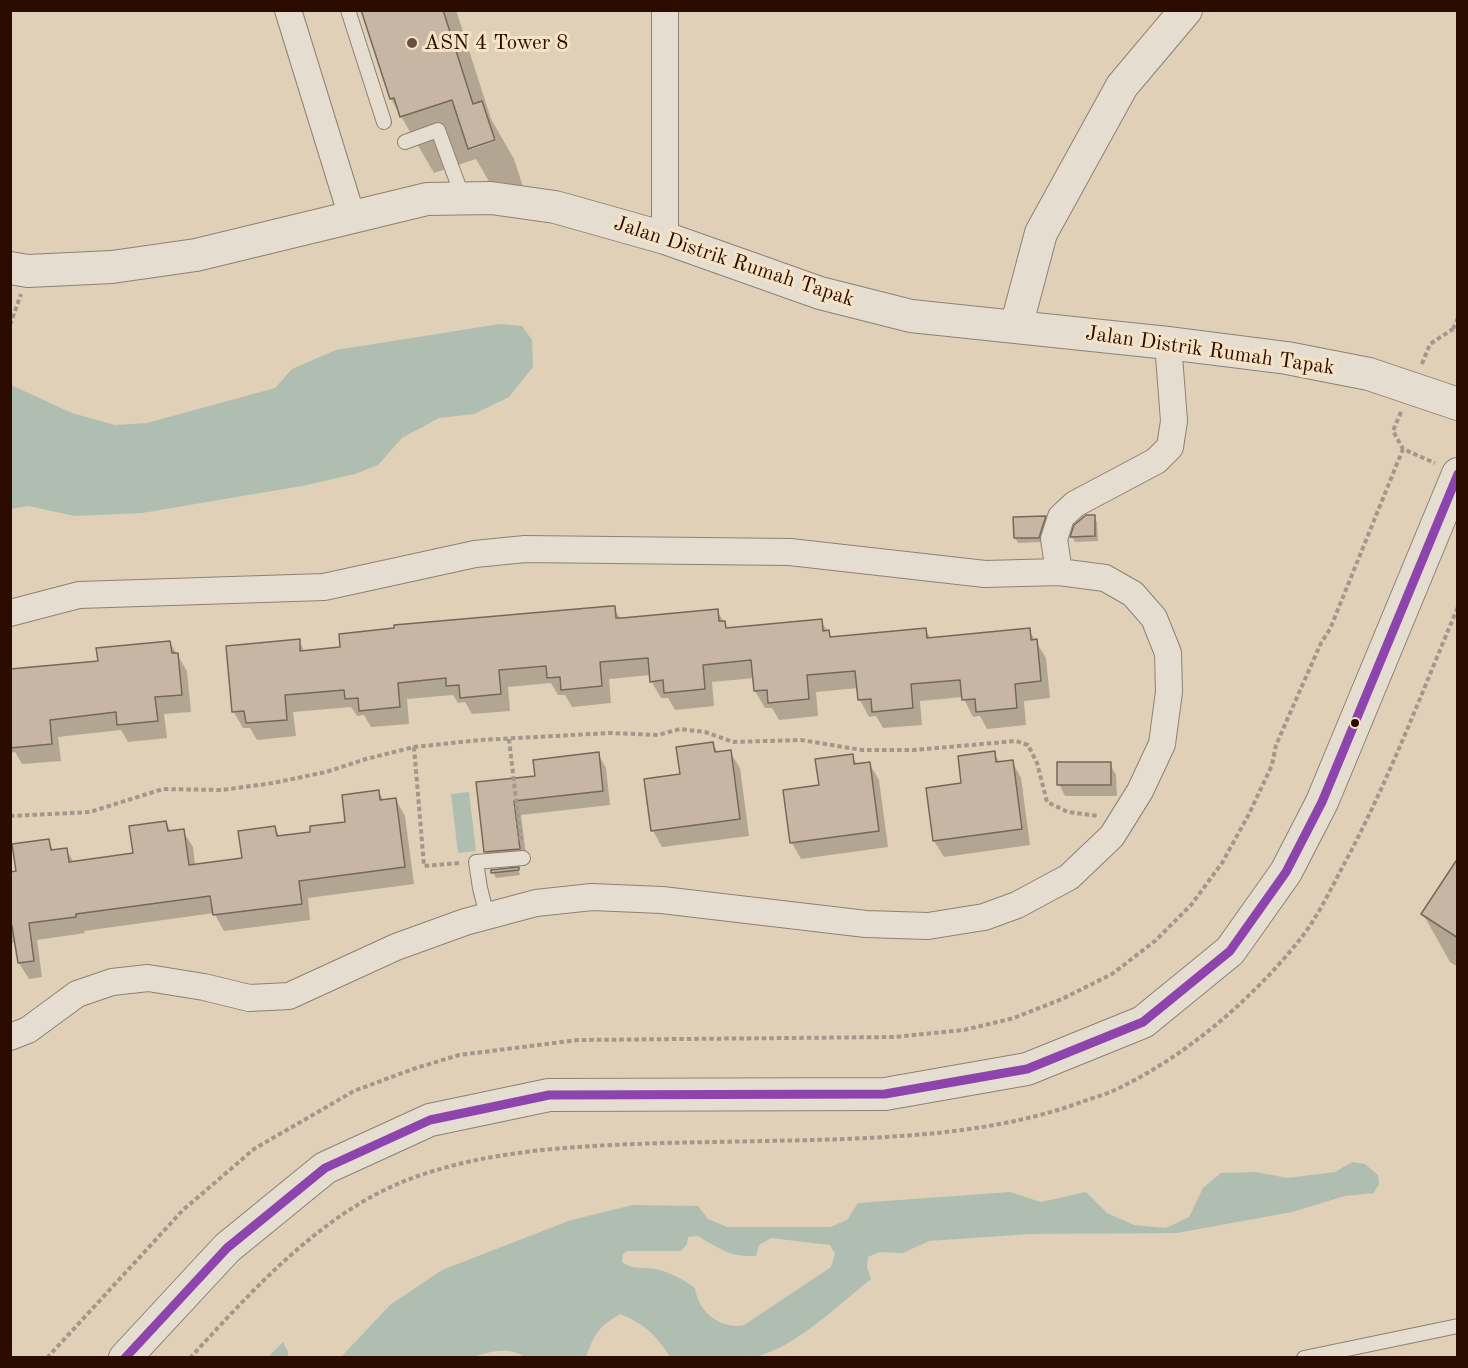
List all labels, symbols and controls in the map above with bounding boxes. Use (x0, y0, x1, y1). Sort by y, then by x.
place label: ASN 4 Tower 8 (424, 30, 568, 56)
marker: ASN 4 Tower 8 (405, 36, 419, 50)
street label: Jalan Distrik Rumah Tapak (610, 211, 858, 313)
street label: Jalan Distrik Rumah Tapak (1084, 321, 1336, 381)
unlabelled marker (1349, 717, 1361, 729)

